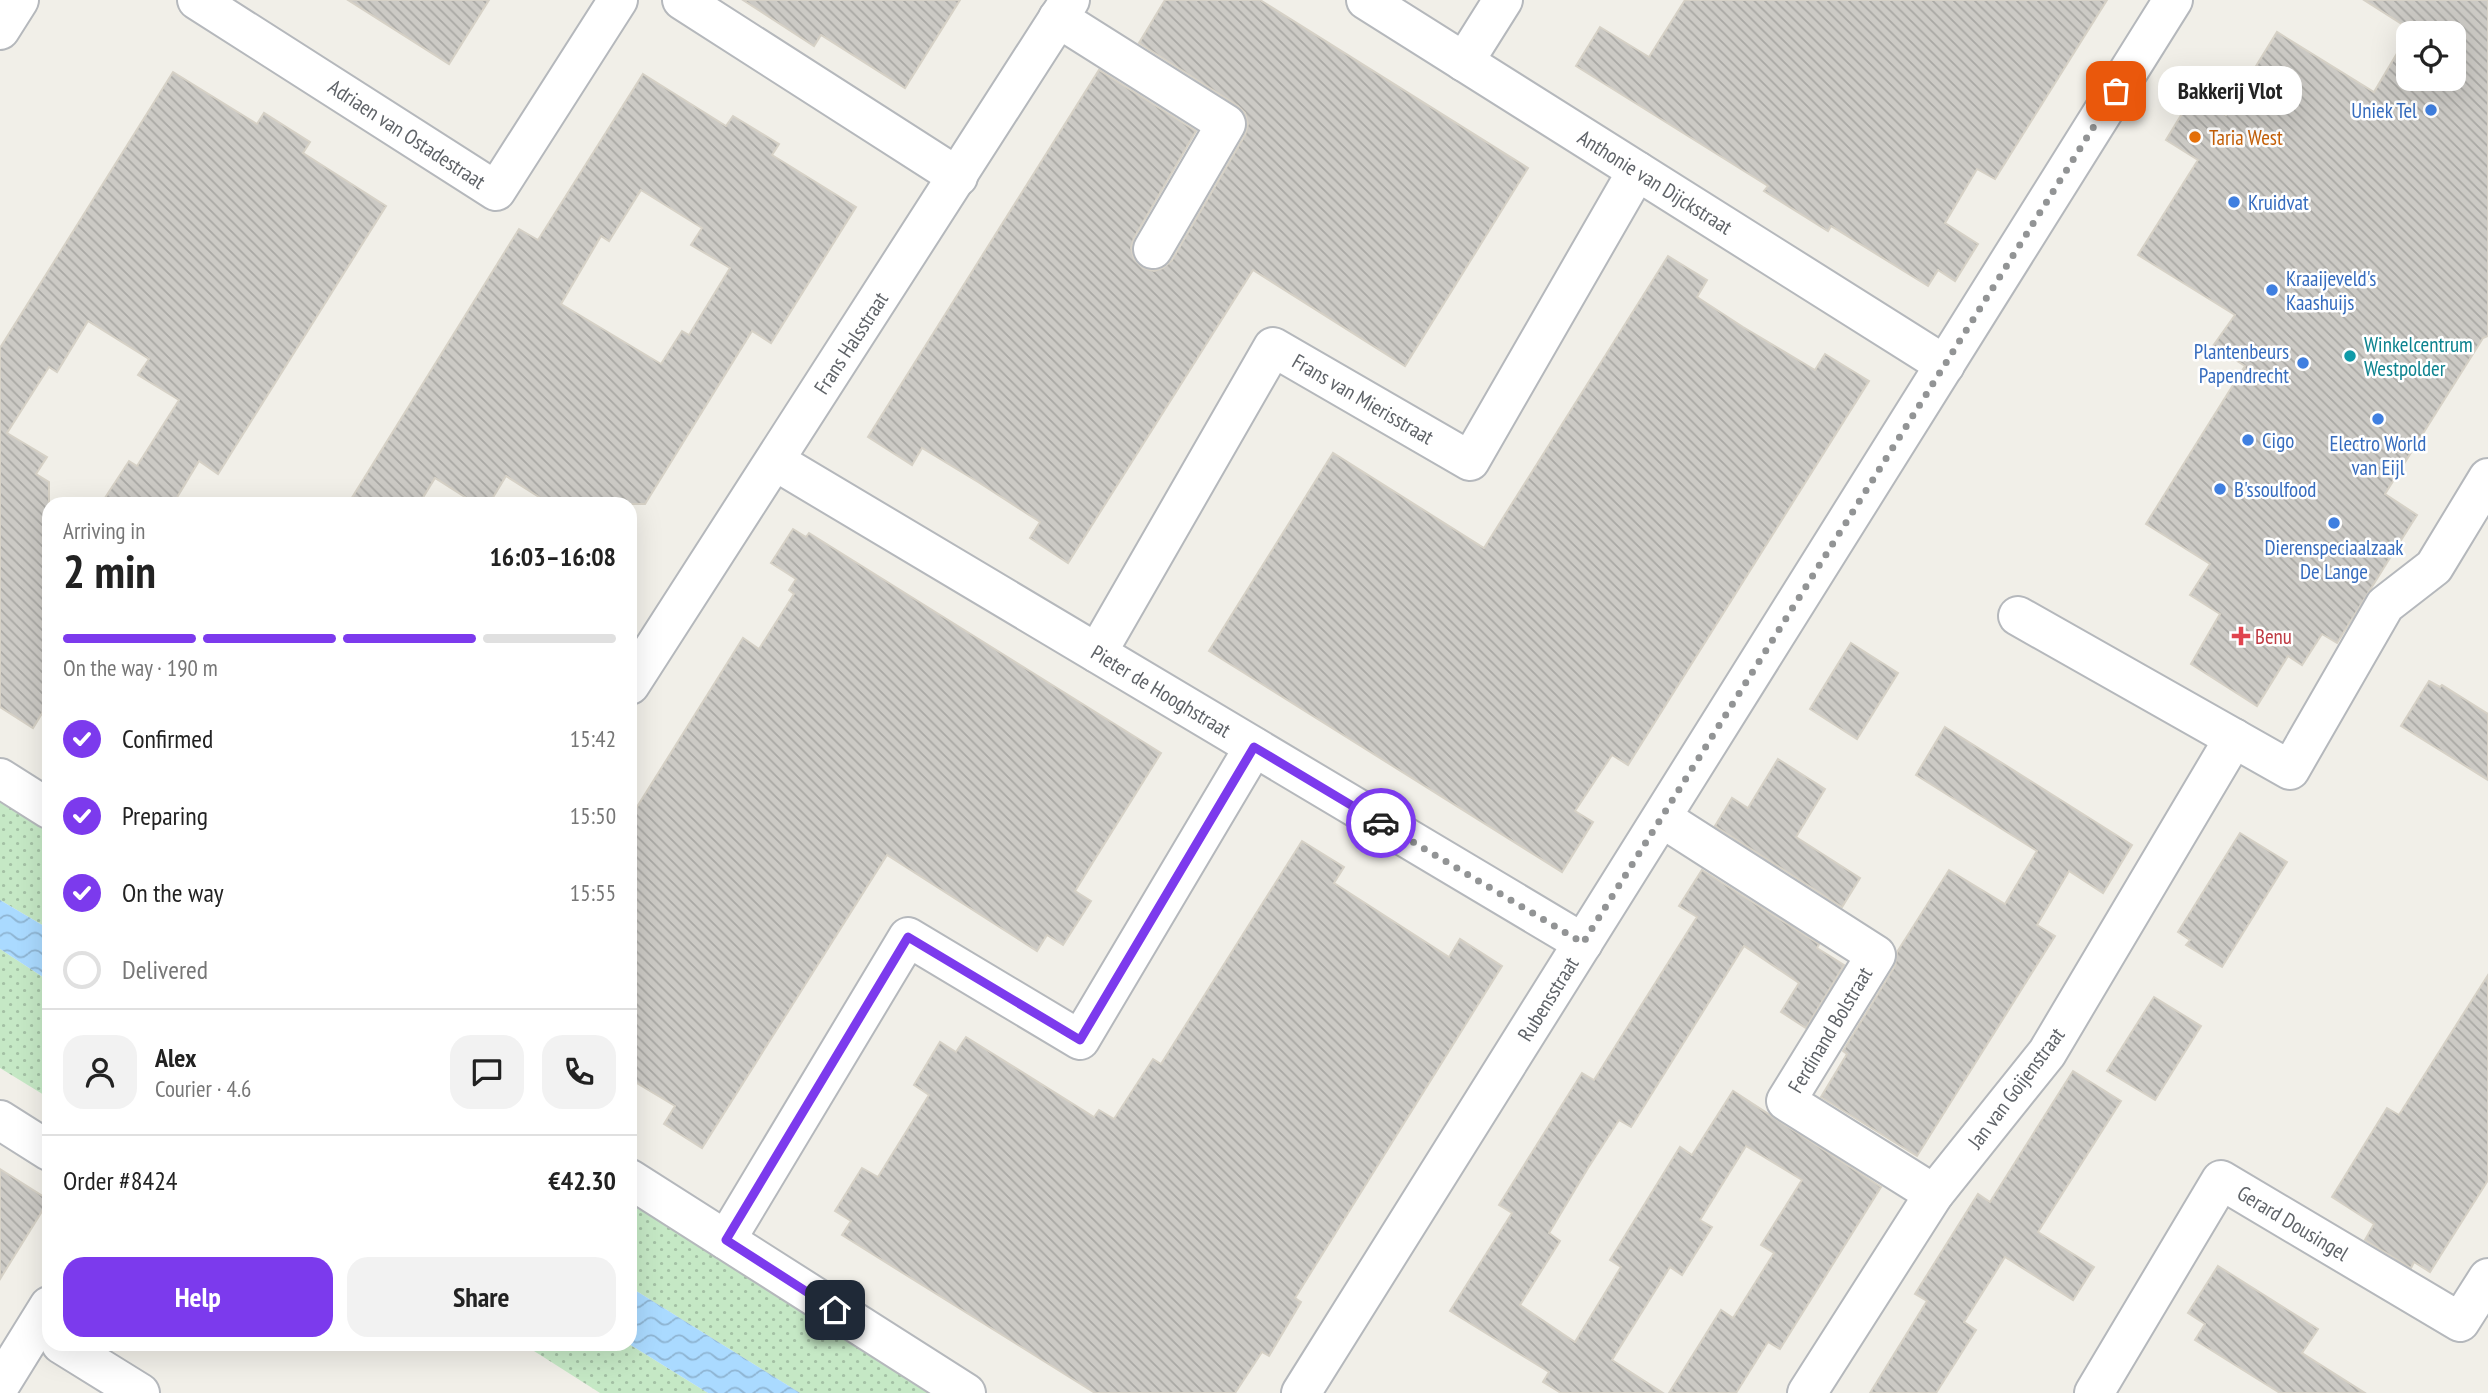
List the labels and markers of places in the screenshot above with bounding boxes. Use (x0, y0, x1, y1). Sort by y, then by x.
pin (2086, 61, 2146, 121)
callout: Bakkerij Vlot (2158, 66, 2302, 116)
place label: Uniek Tel (2351, 97, 2417, 124)
marker: Uniek Tel (2423, 102, 2439, 118)
place label: Taria West (2209, 124, 2283, 151)
marker: Taria West (2187, 129, 2203, 145)
place label: Kruidvat (2248, 189, 2309, 216)
marker: Kruidvat (2226, 194, 2242, 210)
place label: Kraaijeveld's Kaashuijs (2286, 265, 2376, 316)
marker: Kraaijeveld's Kaashuijs (2264, 282, 2280, 298)
place label: Winkelcentrum Westpolder (2364, 331, 2473, 382)
place label: Plantenbeurs Papendrecht (2194, 338, 2289, 389)
marker: Winkelcentrum Westpolder (2342, 348, 2358, 364)
marker: Plantenbeurs Papendrecht (2295, 355, 2311, 371)
marker: Electro World van Eijl (2370, 411, 2386, 427)
place label: Cigo (2262, 427, 2294, 454)
place label: Electro World van Eijl (2330, 430, 2426, 481)
marker: Cigo (2240, 432, 2256, 448)
place label: B'ssoulfood (2234, 476, 2316, 503)
marker: B'ssoulfood (2212, 481, 2228, 497)
marker: Dierenspeciaalzaak De Lange (2326, 515, 2342, 531)
place label: Dierenspeciaalzaak De Lange (2265, 534, 2403, 585)
place label: Benu (2255, 623, 2292, 650)
marker: Benu (2233, 628, 2249, 644)
pin (805, 1280, 865, 1340)

